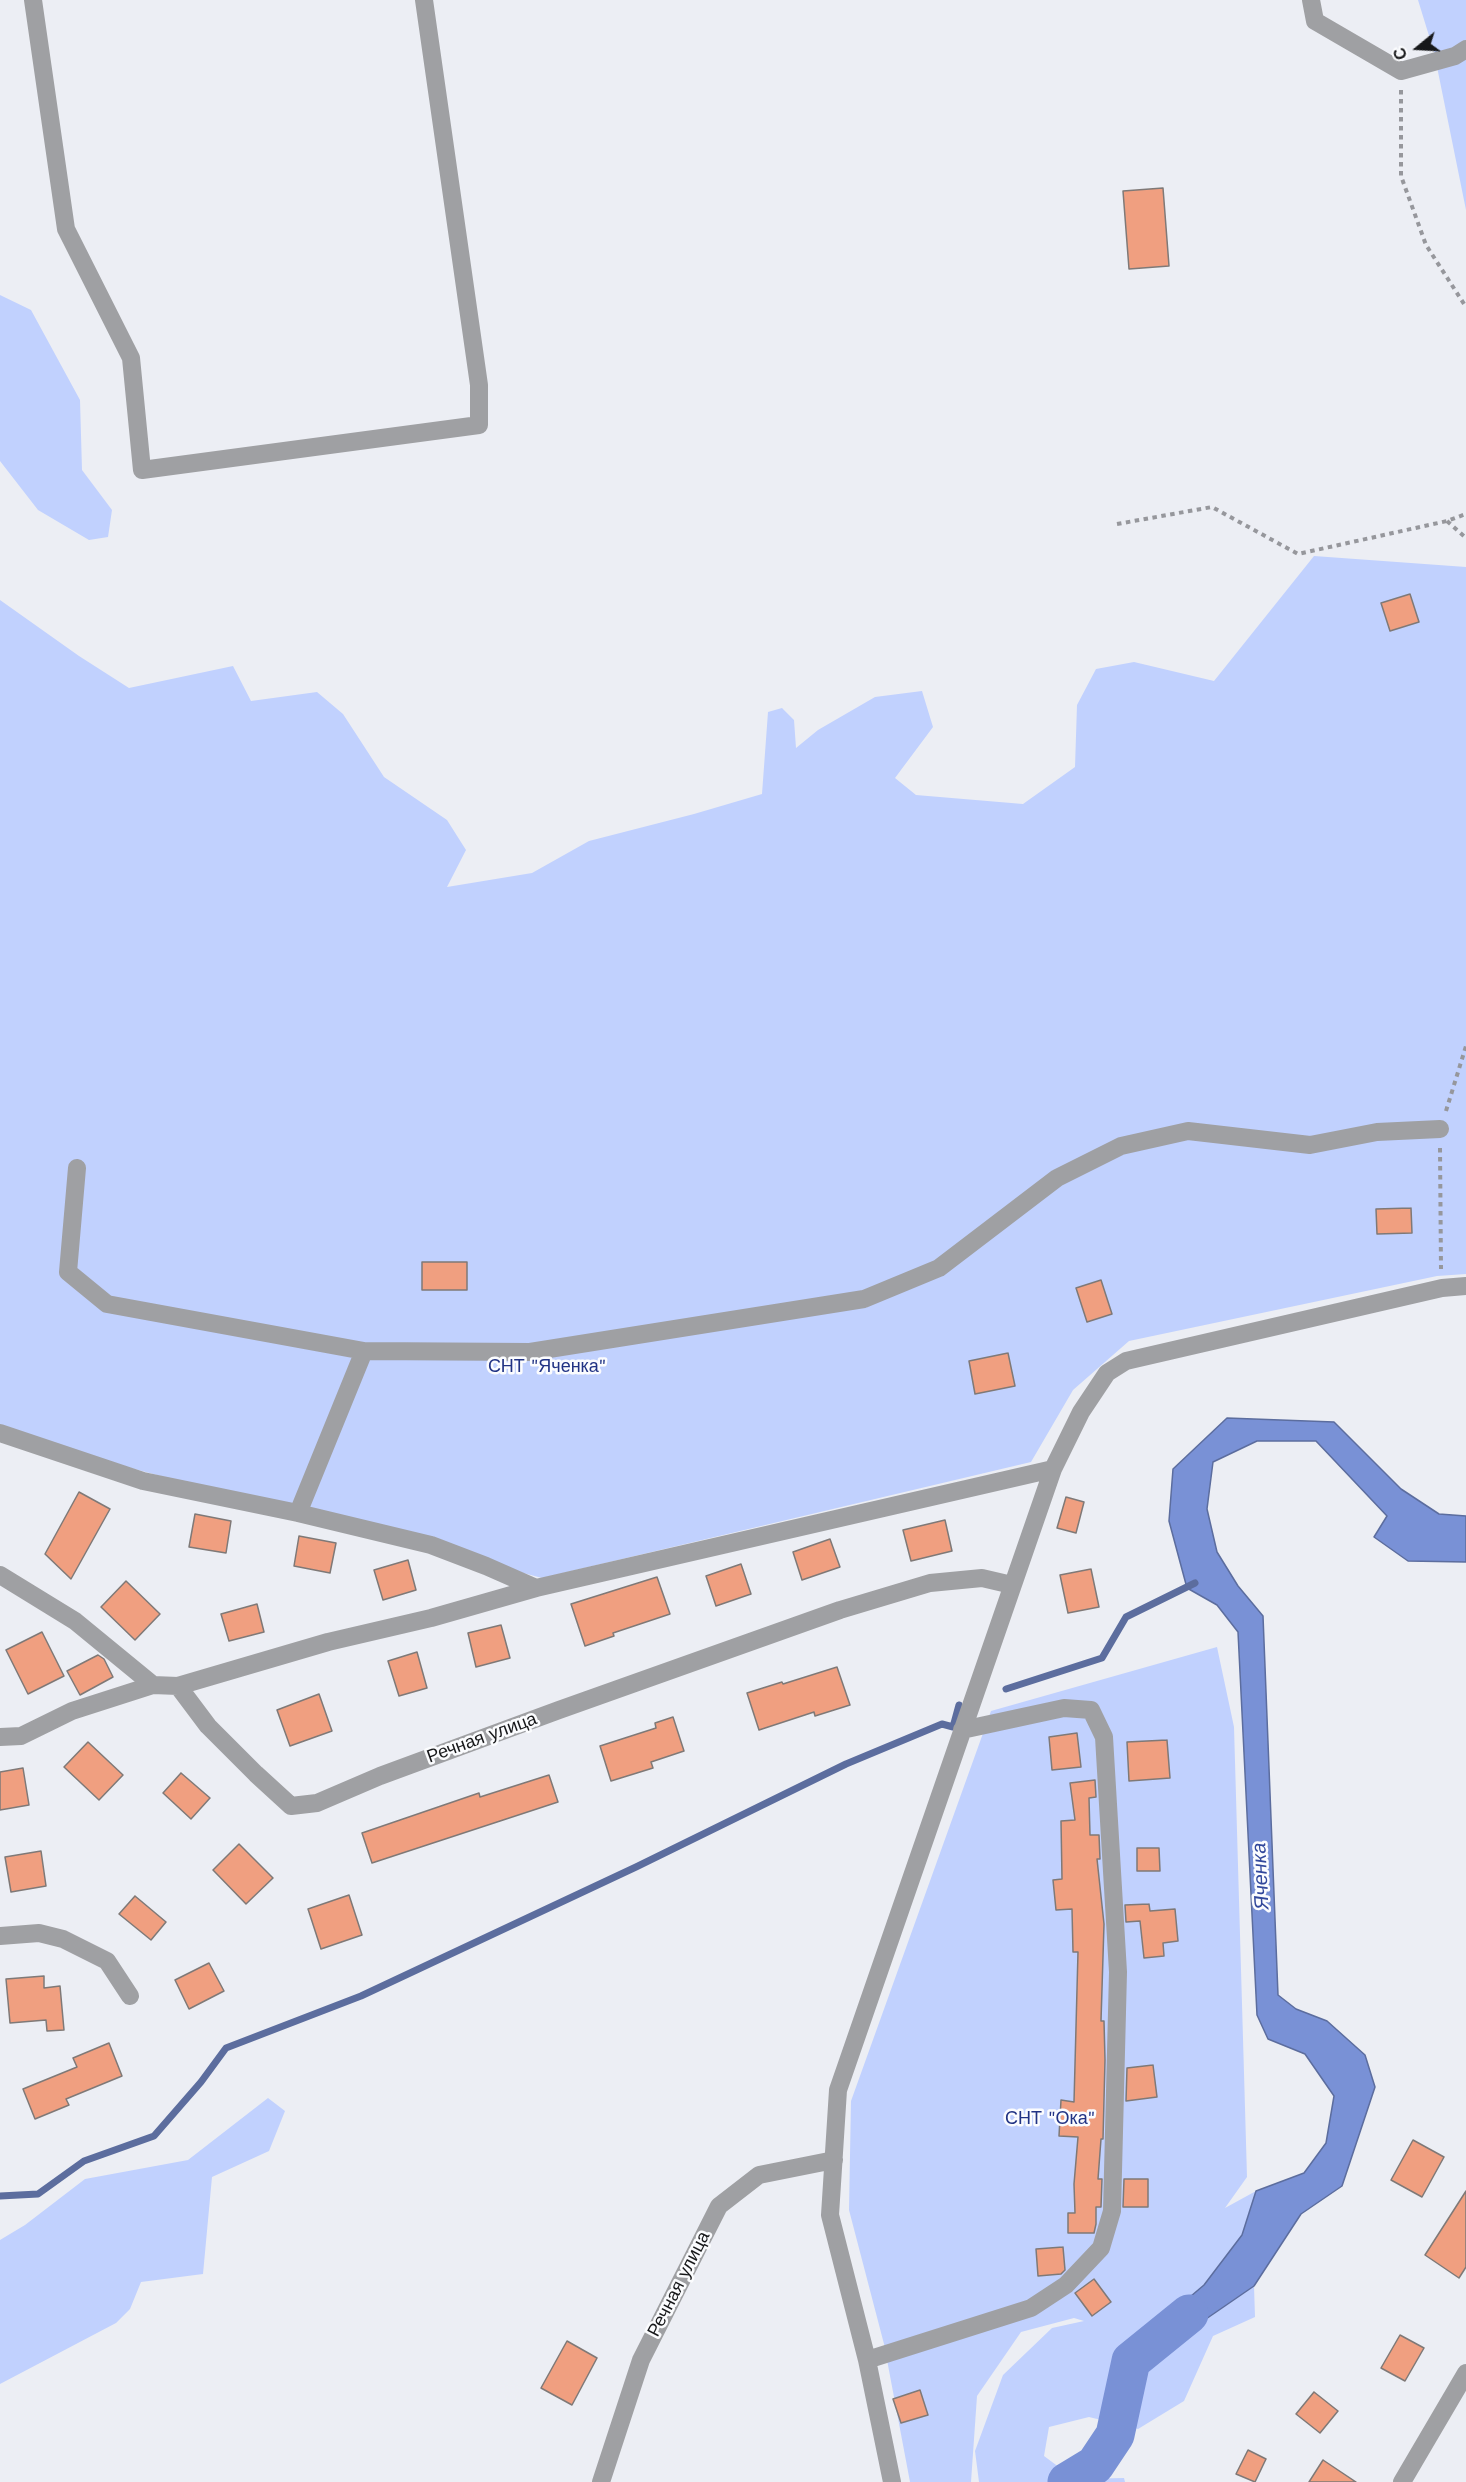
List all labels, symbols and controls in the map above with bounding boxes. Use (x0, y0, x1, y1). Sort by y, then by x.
north arrow (1388, 18, 1448, 78)
text: С (1390, 45, 1411, 62)
park label: СНТ "Яченка" (488, 1356, 606, 1378)
street label: Речная улица (424, 1708, 540, 1768)
water label: Яченка (1247, 1842, 1275, 1910)
park label: СНТ "Ока" (1005, 2108, 1095, 2130)
street label: Речная улица (643, 2228, 715, 2340)

